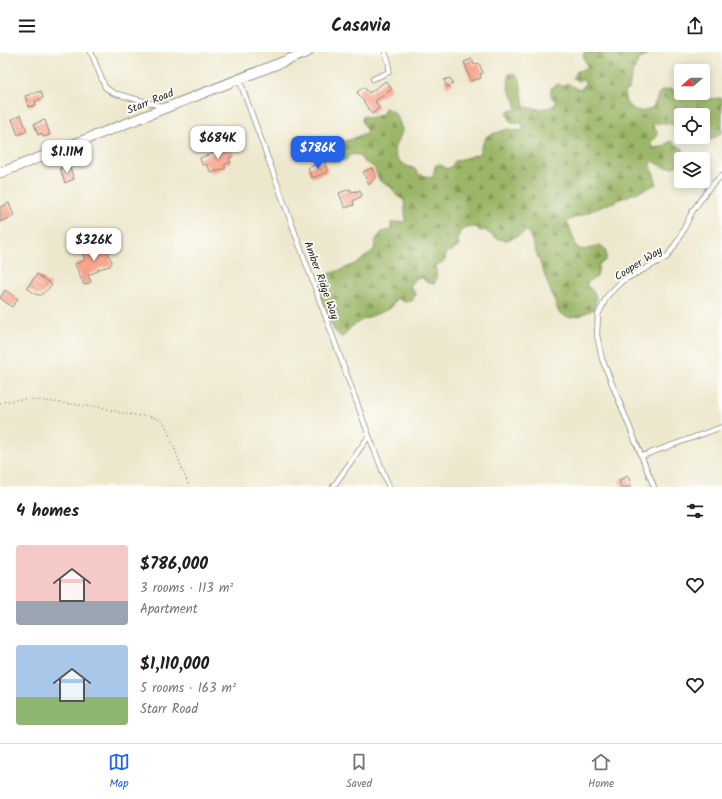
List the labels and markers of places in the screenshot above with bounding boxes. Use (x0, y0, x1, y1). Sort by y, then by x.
pin: $684K (190, 126, 246, 160)
pin: $786K (290, 136, 346, 170)
pin: $1.11M (34, 140, 100, 174)
pin: $326K (66, 228, 122, 262)

